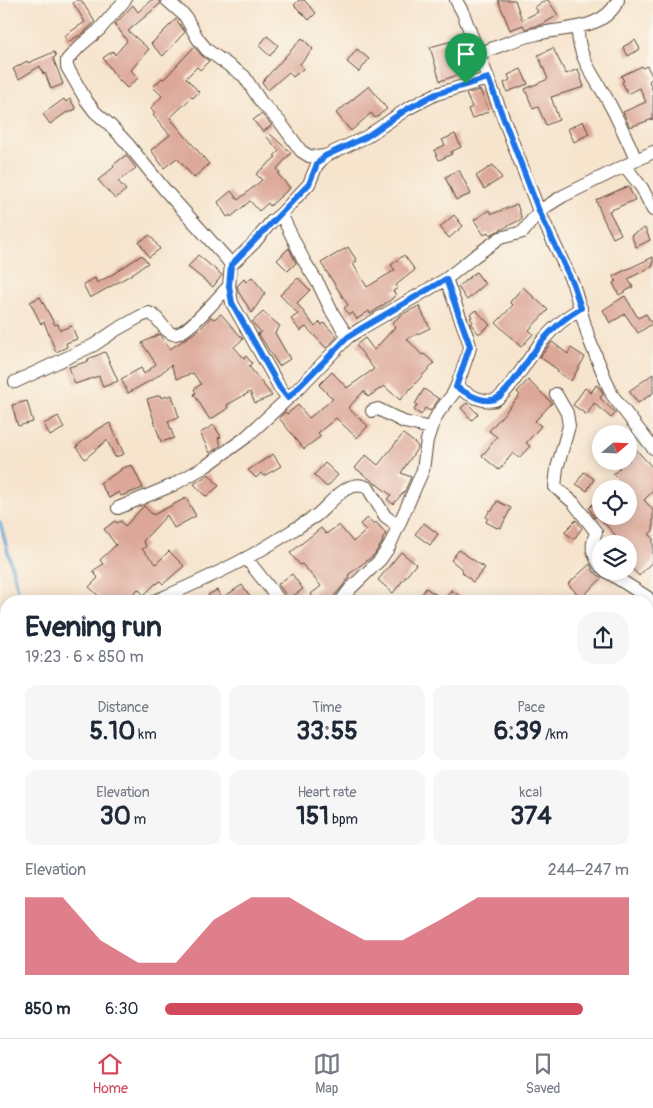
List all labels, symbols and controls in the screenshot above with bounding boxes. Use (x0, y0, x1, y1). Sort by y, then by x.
pin (445, 33, 487, 84)
icon: arrive (452, 40, 480, 68)
north arrow (592, 425, 638, 470)
map controls (592, 425, 637, 580)
button: locate (592, 480, 637, 525)
button: layers (592, 535, 637, 580)
text: Evening run (25, 610, 162, 645)
button: share (577, 612, 629, 664)
text: 19:23 · 6 × 850 m (25, 647, 144, 667)
text: Distance (97, 699, 149, 716)
text: Time (312, 699, 342, 716)
text: Pace (517, 699, 545, 716)
text: 5.10 (89, 716, 135, 747)
text: 33:55 (296, 716, 358, 747)
text: 6:39 (494, 716, 542, 747)
text: km (135, 726, 157, 743)
text: /km (542, 726, 568, 743)
text: Elevation (96, 784, 150, 801)
text: Heart rate (297, 784, 357, 801)
text: kcal (520, 784, 542, 801)
text: 30 (100, 801, 131, 832)
text: 151 (296, 801, 329, 832)
text: 374 (510, 801, 552, 832)
text: m (131, 811, 146, 828)
text: bpm (329, 811, 358, 828)
text: Elevation (25, 860, 86, 880)
text: 244–247 m (548, 860, 629, 880)
text: 850 m (25, 999, 70, 1019)
text: 6:30 (105, 999, 138, 1019)
tab: Home (92, 1050, 128, 1097)
tab: Map (313, 1050, 341, 1097)
tab: Saved (526, 1050, 560, 1097)

